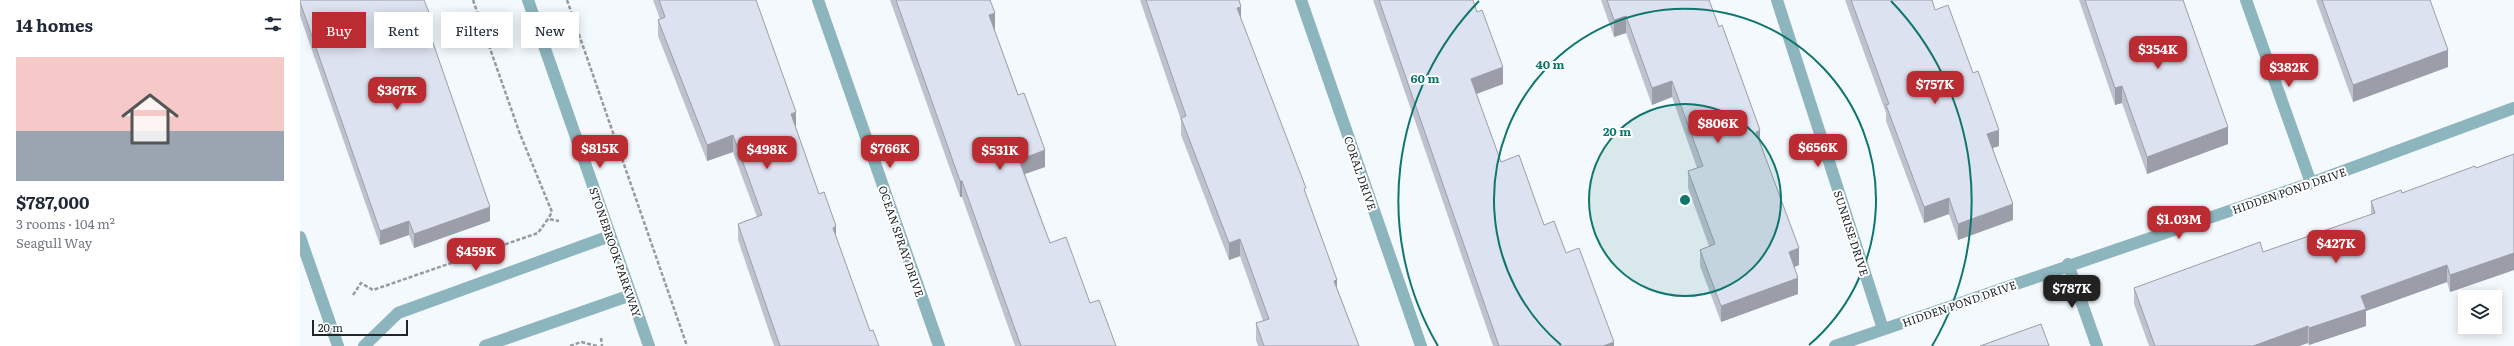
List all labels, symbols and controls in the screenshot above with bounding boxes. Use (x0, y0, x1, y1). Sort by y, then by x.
text: 14 homes (16, 12, 93, 37)
chip: Buy (312, 12, 366, 48)
chip: Rent (374, 12, 433, 48)
chip: Filters (441, 12, 513, 48)
chip: New (521, 12, 579, 48)
icon: filters (262, 13, 284, 35)
pin: $354K (2130, 36, 2186, 70)
text: $354K (2138, 39, 2178, 58)
pin: $382K (2261, 54, 2317, 88)
text: 40 m (1536, 55, 1565, 73)
text: $382K (2269, 57, 2309, 76)
text: 60 m (1411, 69, 1439, 87)
pin: $757K (1907, 71, 1963, 105)
text: $757K (1916, 74, 1954, 93)
pin: $367K (369, 77, 425, 111)
text: $367K (377, 80, 417, 99)
icon: home (114, 83, 186, 155)
pin: $806K (1690, 110, 1746, 144)
text: $806K (1697, 113, 1739, 132)
text: 20 m (1603, 122, 1631, 140)
street label: CORAL DRIVE (1341, 134, 1381, 212)
pin: $656K (1790, 134, 1846, 168)
pin: $815K (572, 135, 628, 169)
pin: $766K (862, 135, 918, 169)
pin: $498K (739, 136, 795, 170)
pin: $531K (972, 137, 1028, 171)
text: $656K (1798, 137, 1838, 156)
text: $815K (581, 138, 619, 157)
text: $766K (870, 138, 910, 157)
text: $498K (747, 139, 787, 158)
text: $531K (981, 140, 1019, 159)
street label: HIDDEN POND DRIVE (2230, 163, 2348, 217)
street label: OCEAN SPRAY DRIVE (875, 183, 929, 299)
street label: STONEBROOK PARKWAY (586, 185, 646, 319)
street label: SUNRISE DRIVE (1831, 188, 1873, 278)
text: $787,000 (16, 189, 89, 214)
centre of rings (1678, 193, 1692, 207)
pin: $1.03M (2146, 206, 2212, 240)
text: $1.03M (2156, 209, 2202, 228)
text: 3 rooms · 104 m² (16, 214, 115, 233)
pin: $427K (2308, 230, 2364, 264)
text: Seagull Way (16, 233, 92, 252)
text: $427K (2316, 233, 2356, 252)
pin: $459K (448, 238, 504, 272)
text: $459K (456, 241, 496, 260)
pin: $787K (2044, 275, 2100, 309)
street label: HIDDEN POND DRIVE (1900, 276, 2018, 330)
text: $787K (2052, 278, 2092, 297)
map controls (2458, 290, 2502, 334)
button: layers (2458, 290, 2502, 334)
scale bar (312, 318, 408, 337)
text: 20 m (318, 319, 343, 335)

